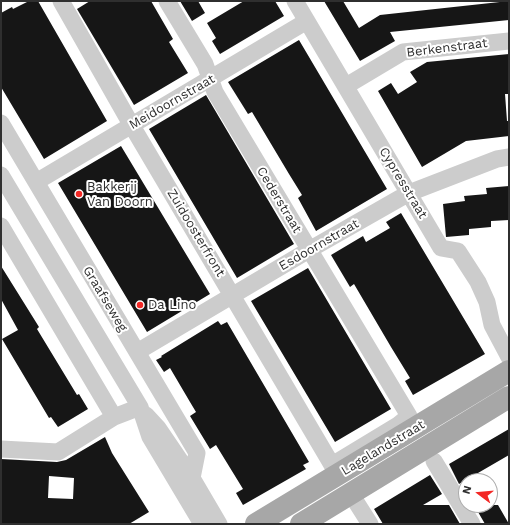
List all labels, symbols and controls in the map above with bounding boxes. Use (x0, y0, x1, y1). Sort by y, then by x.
street label: Berkenstraat (406, 35, 488, 61)
street label: Meidoornstraat (126, 71, 218, 133)
street label: Cypresstraat (376, 144, 430, 222)
street label: Cederstraat (253, 164, 305, 236)
place label: Bakkerij Van Doorn (87, 179, 153, 210)
street label: Zuidoosterfront (164, 186, 228, 280)
marker: Bakkerij Van Doorn (74, 189, 84, 199)
street label: Esdoornstraat (276, 216, 362, 274)
street label: Graafseweg (79, 263, 131, 335)
place label: Da Lino (148, 297, 196, 313)
marker: Da Lino (135, 300, 145, 310)
street label: Lagelandstraat (339, 417, 427, 479)
north arrow (458, 473, 498, 513)
text: N (460, 484, 474, 496)

